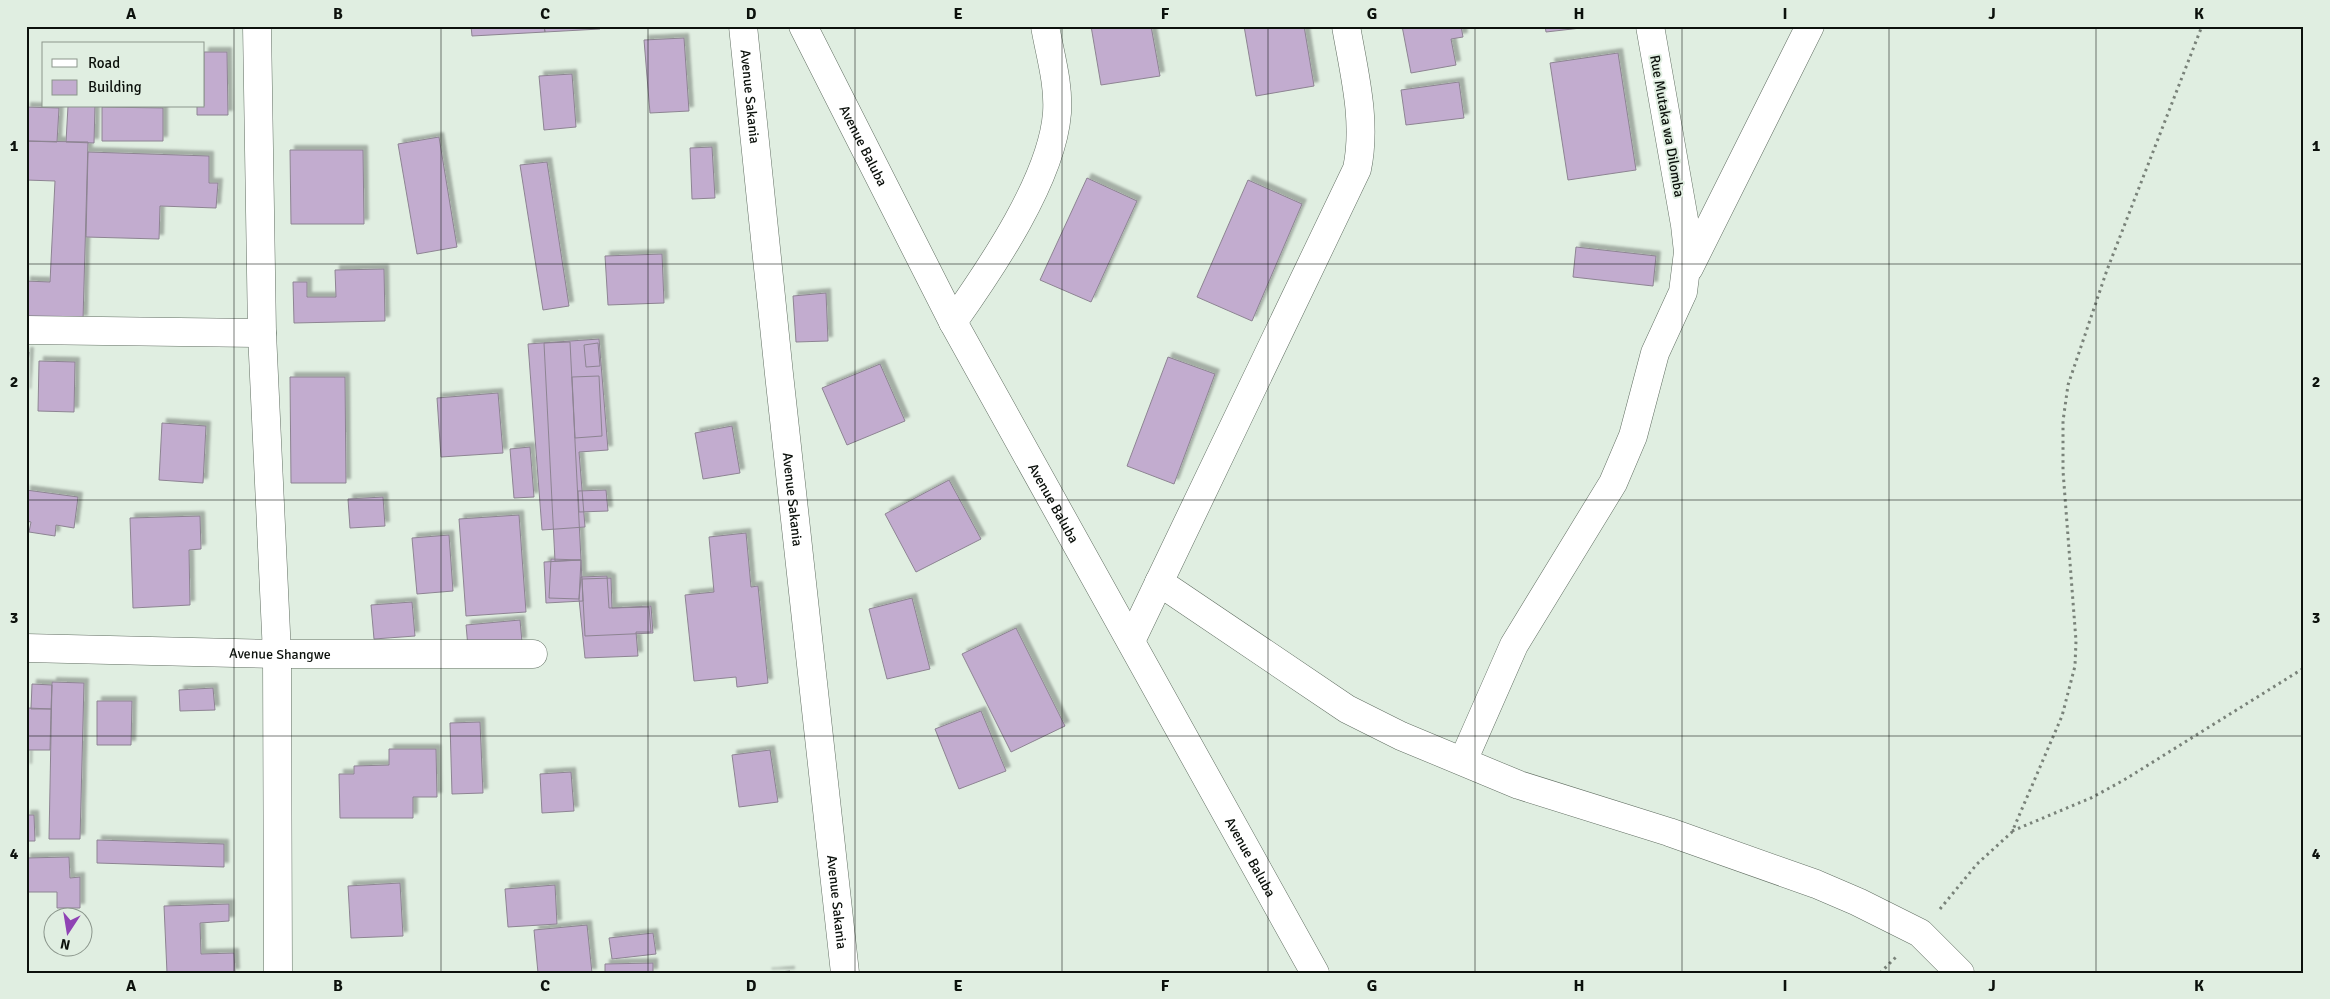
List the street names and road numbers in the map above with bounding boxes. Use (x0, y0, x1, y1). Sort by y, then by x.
street label: Avenue Sakania (737, 49, 764, 144)
street label: Rue Mutaka wa Dilomba (1646, 54, 1688, 198)
street label: Avenue Baluba (836, 102, 891, 189)
street label: Avenue Sakania (779, 451, 806, 547)
street label: Avenue Baluba (1025, 460, 1083, 546)
street label: Avenue Shangwe (229, 644, 331, 663)
street label: Avenue Baluba (1222, 814, 1279, 900)
street label: Avenue Sakania (824, 854, 851, 950)

